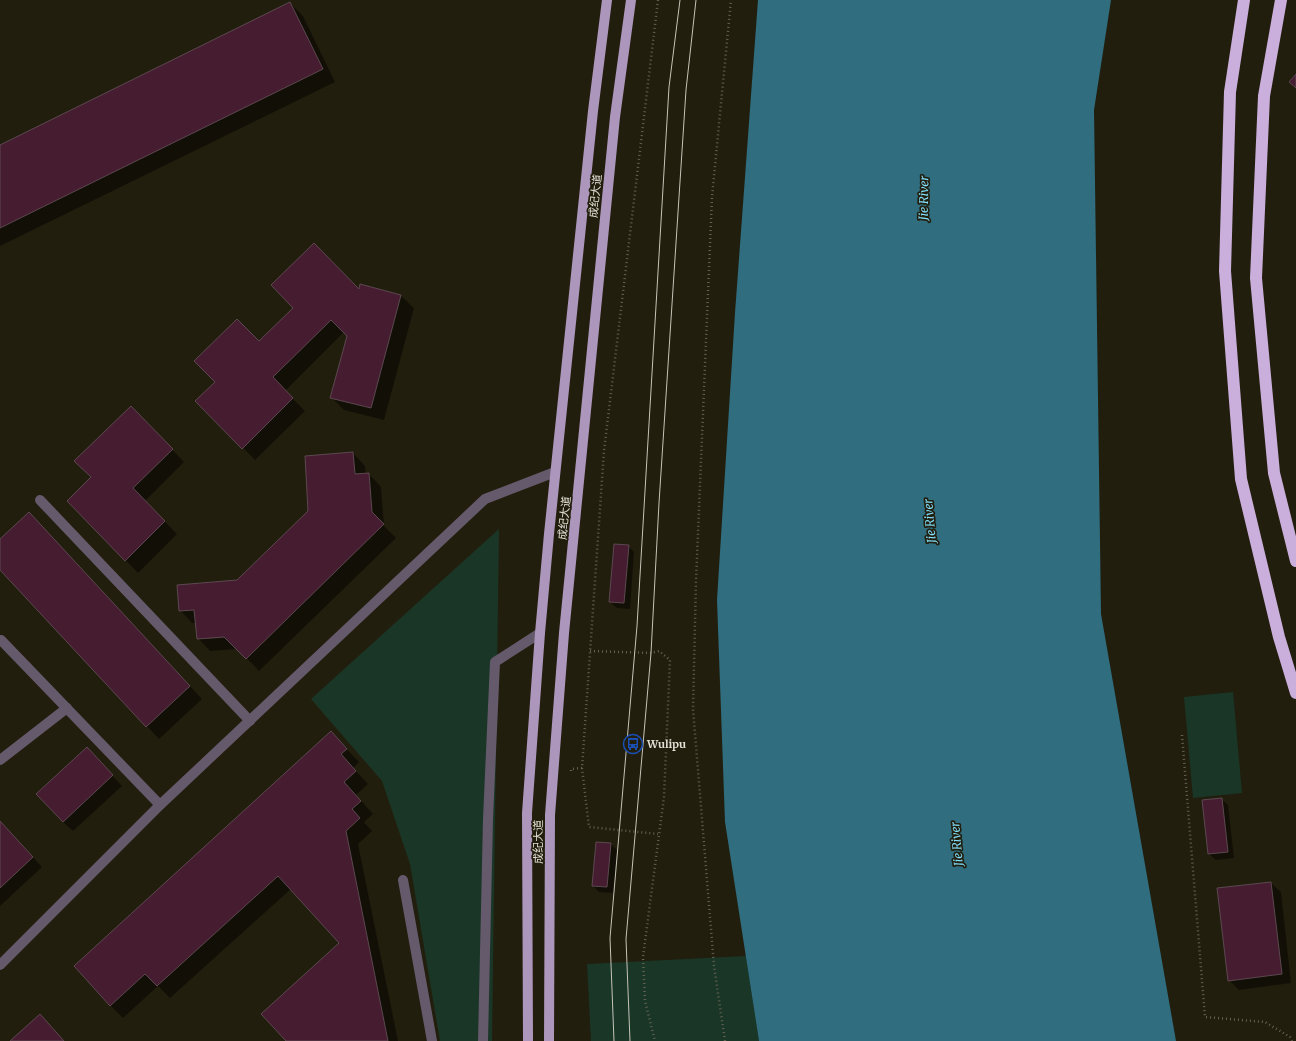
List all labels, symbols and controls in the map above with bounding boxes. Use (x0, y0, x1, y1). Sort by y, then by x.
street label: 成纪大道 (586, 173, 604, 219)
water label: Jie River (916, 175, 931, 222)
street label: 成纪大道 (555, 495, 573, 541)
water label: Jie River (920, 497, 939, 546)
bus stop icon: Wulipu (622, 733, 644, 755)
place label: Wulipu (646, 737, 686, 751)
street label: 成纪大道 (531, 820, 545, 864)
water label: Jie River (947, 820, 966, 869)

